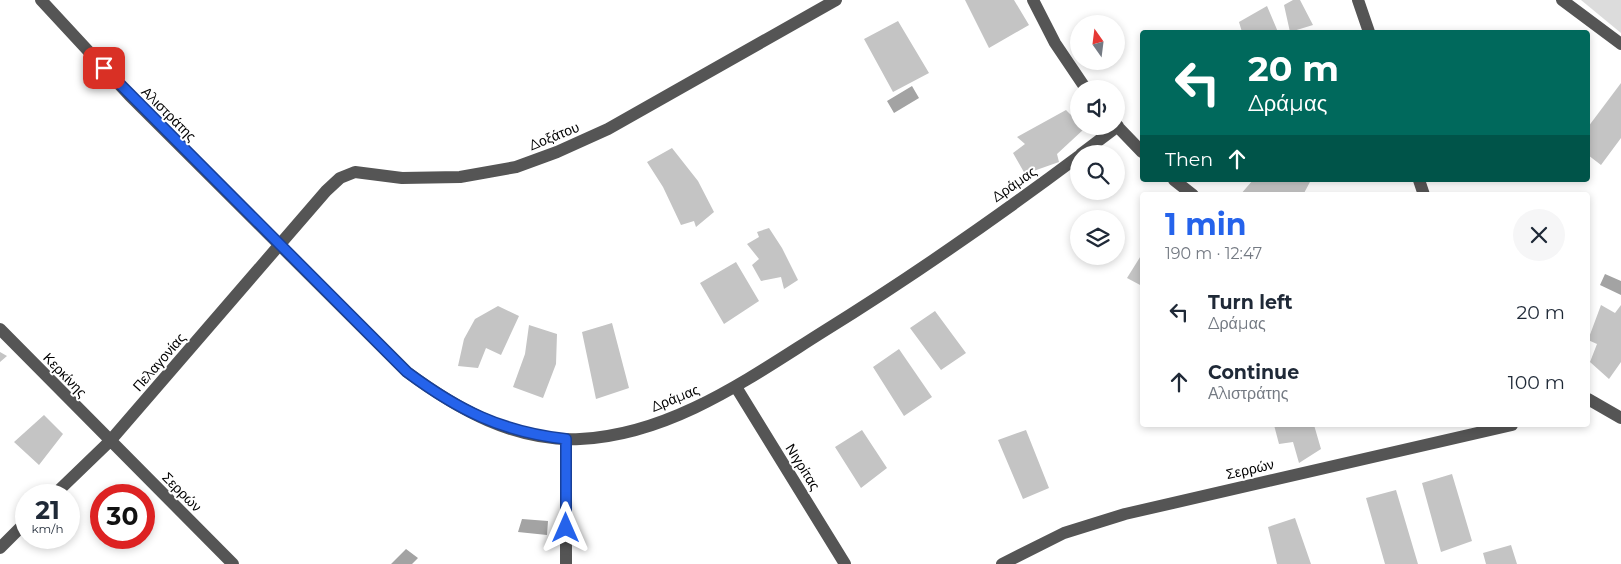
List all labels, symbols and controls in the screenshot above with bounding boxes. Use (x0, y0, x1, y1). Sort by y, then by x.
north arrow (1070, 15, 1125, 70)
map controls (1070, 15, 1125, 265)
pin (83, 47, 125, 89)
text: 20 m (1248, 47, 1339, 90)
icon: left (1165, 50, 1230, 115)
icon: arrive (90, 54, 118, 82)
button: sound (1070, 80, 1125, 135)
street label: Αλιστράτης (138, 83, 200, 145)
text: Δράμας (1248, 90, 1327, 117)
street label: Δοξάτου (526, 118, 582, 154)
button: search (1070, 145, 1125, 200)
icon: ahead (1223, 145, 1251, 173)
text: Then (1165, 148, 1213, 171)
street label: Δράμας (988, 162, 1040, 206)
text: 1 min (1165, 206, 1246, 243)
button: close (1513, 209, 1565, 261)
button: layers (1070, 210, 1125, 265)
text: 190 m · 12:47 (1165, 244, 1262, 263)
text: Turn left (1208, 291, 1293, 314)
icon: left (1165, 298, 1193, 326)
text: 20 m (1517, 301, 1565, 324)
text: Δράμας (1208, 314, 1266, 333)
street label: Πελαγονίας (129, 329, 189, 395)
street label: Κερκίνης (39, 349, 91, 401)
text: Continue (1208, 361, 1299, 384)
icon: ahead (1165, 368, 1193, 396)
text: 100 m (1508, 371, 1565, 394)
street label: Δράμας (648, 380, 702, 416)
text: Αλιστράτης (1208, 384, 1288, 403)
street label: Νιγρίτας (782, 440, 824, 494)
street label: Σερρών (1224, 455, 1276, 483)
street label: Σερρών (158, 468, 206, 516)
speed limit sign: 30 (90, 484, 155, 549)
text: 21 (35, 495, 60, 525)
position arrow (539, 501, 591, 553)
text: km/h (31, 521, 64, 536)

